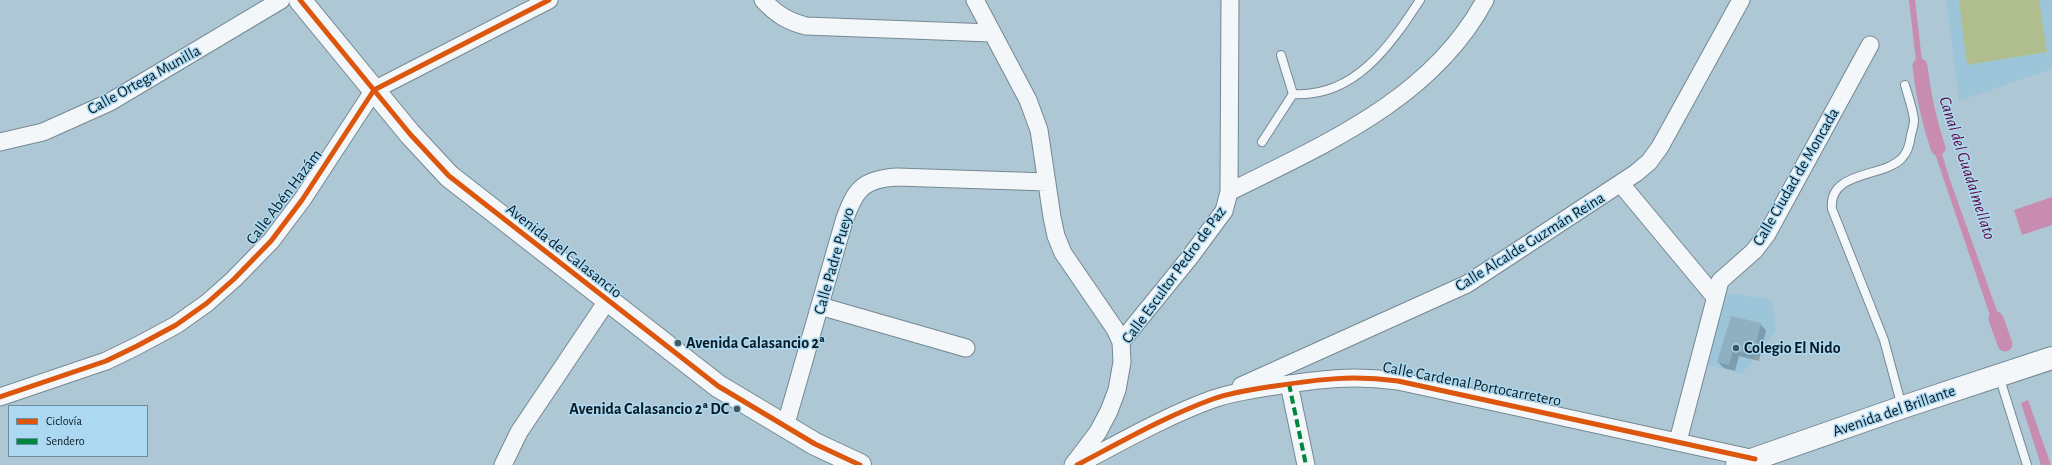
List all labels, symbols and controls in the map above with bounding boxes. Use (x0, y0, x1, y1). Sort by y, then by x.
street label: Calle Ortega Munilla (84, 41, 204, 119)
water label: Canal del Guadalmellato (1934, 94, 2000, 242)
street label: Calle Ciudad de Moncada (1749, 105, 1843, 249)
street label: Calle Abén Hazám (242, 146, 326, 248)
street label: Calle Alcalde Guzmán Reina (1452, 188, 1608, 296)
street label: Avenida del Calasancio (502, 200, 626, 302)
street label: Calle Escultor Pedro de Paz (1118, 203, 1230, 347)
street label: Calle Padre Pueyo (810, 205, 858, 317)
place label: Avenida Calasancio 2ª (686, 333, 825, 353)
marker: Avenida Calasancio 2ª (673, 338, 683, 348)
place label: Colegio El Nido (1744, 338, 1841, 358)
marker: Colegio El Nido (1731, 343, 1741, 353)
street label: Calle Cardenal Portocarretero (1381, 357, 1563, 411)
street label: Avenida del Brillante (1830, 381, 1958, 441)
place label: Avenida Calasancio 2ª DC (569, 399, 729, 419)
marker: Avenida Calasancio 2ª DC (732, 404, 742, 414)
legend (8, 405, 148, 457)
text: Ciclovía (46, 415, 82, 427)
text: Sendero (46, 435, 85, 447)

